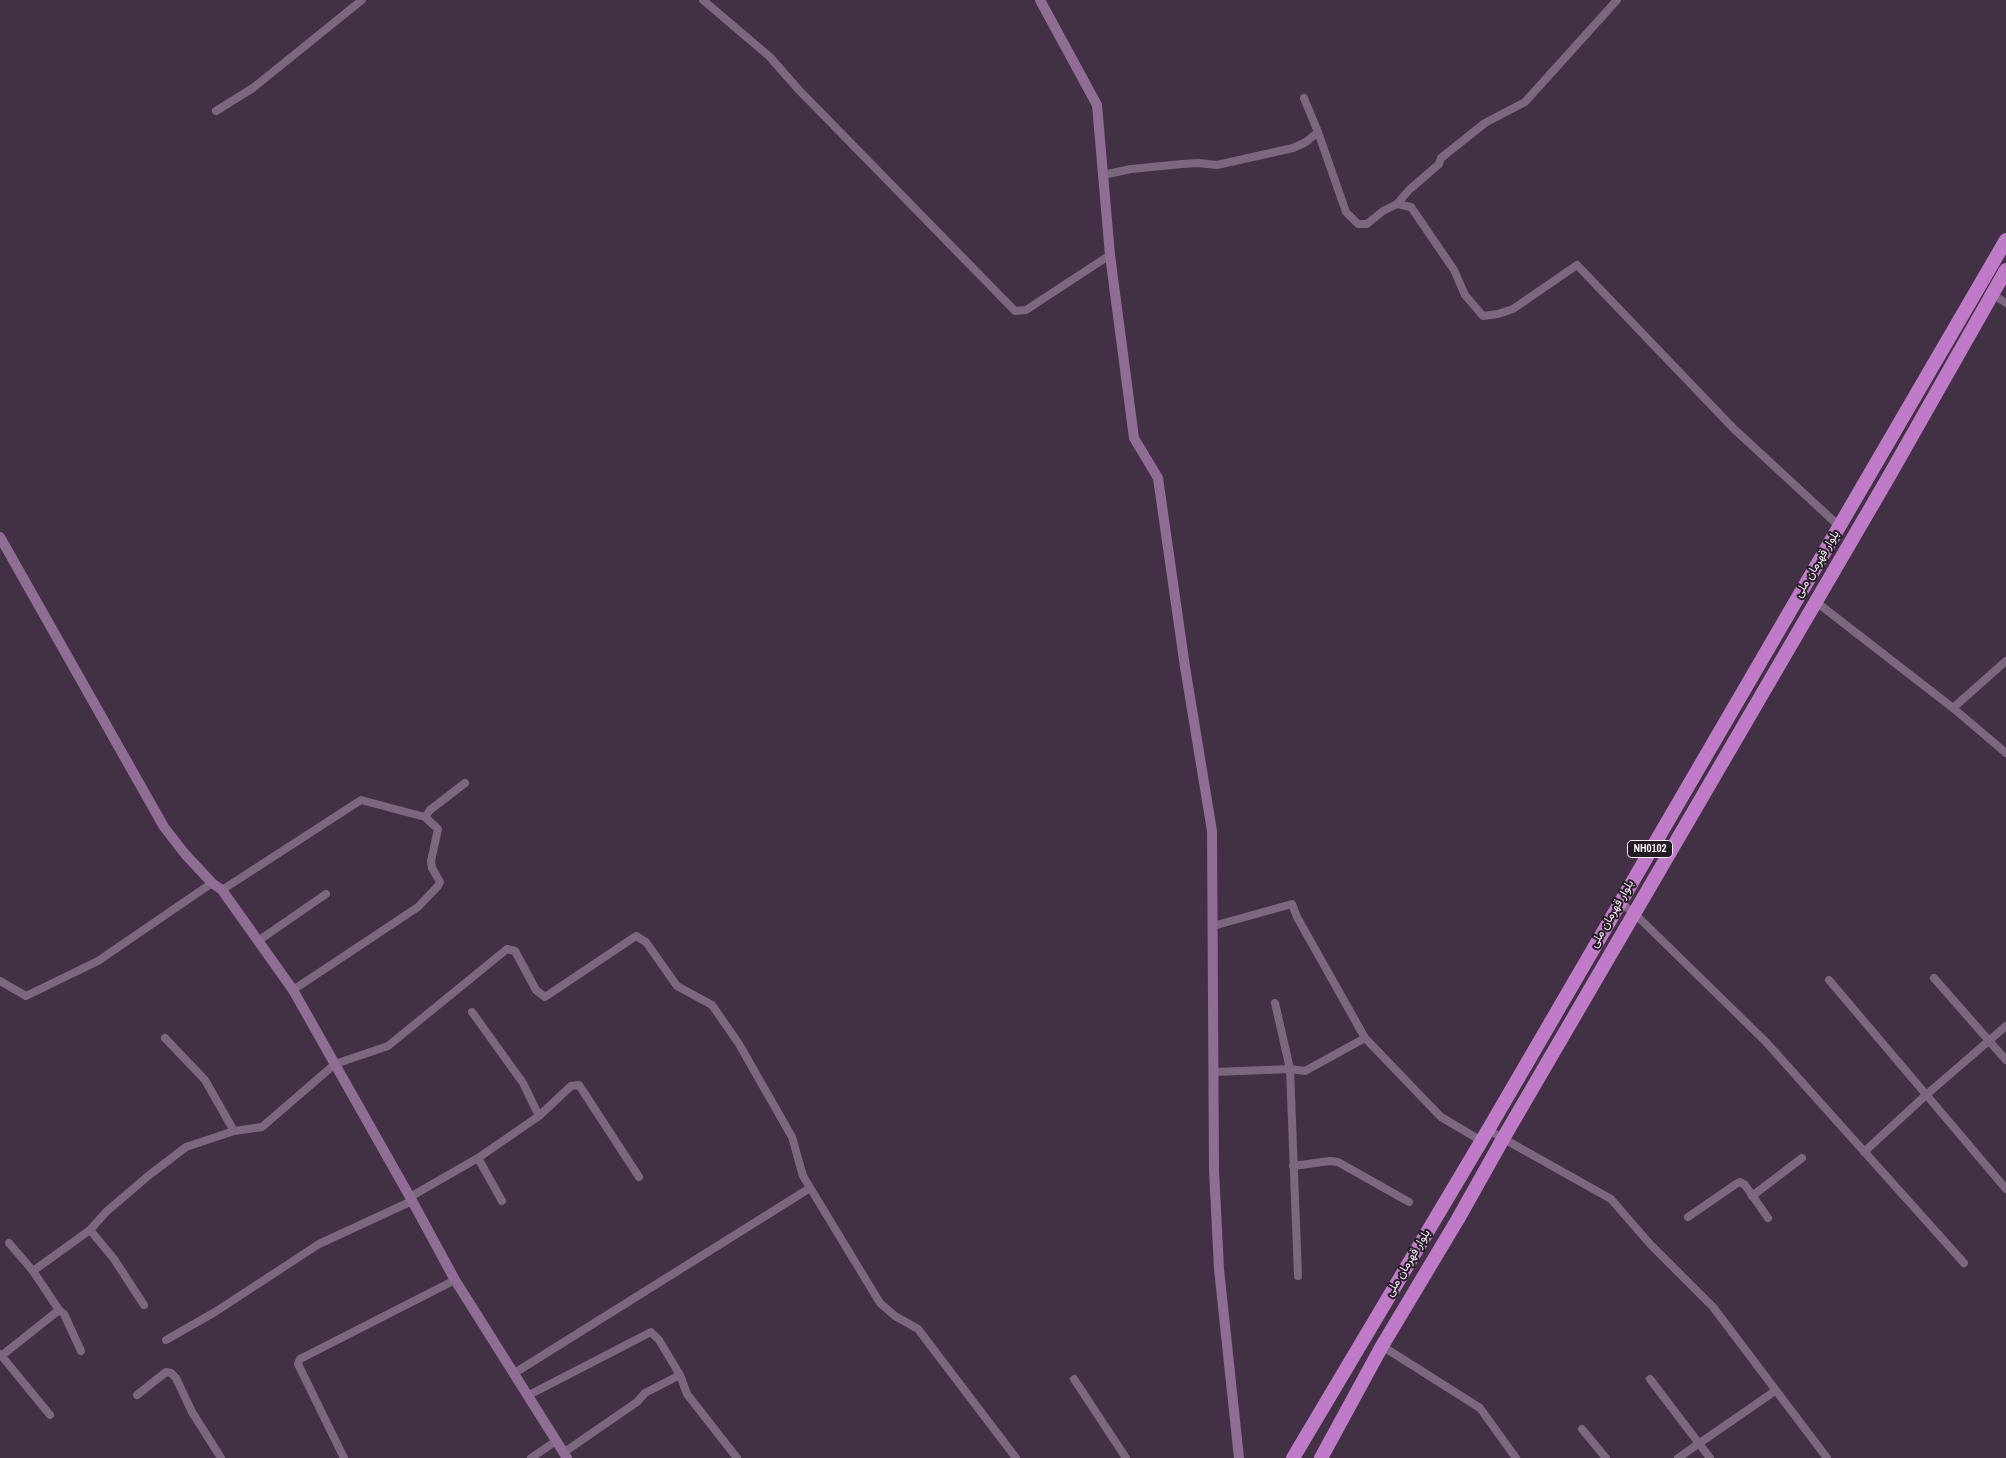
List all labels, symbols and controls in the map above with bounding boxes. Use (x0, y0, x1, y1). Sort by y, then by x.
street label: بلوار قهرمان ملی (1791, 528, 1843, 600)
road number: NH0102 (1628, 841, 1672, 858)
street label: بلوار قهرمان ملی (1587, 878, 1637, 950)
street label: بلوار قهرمان ملی (1382, 1227, 1434, 1299)

